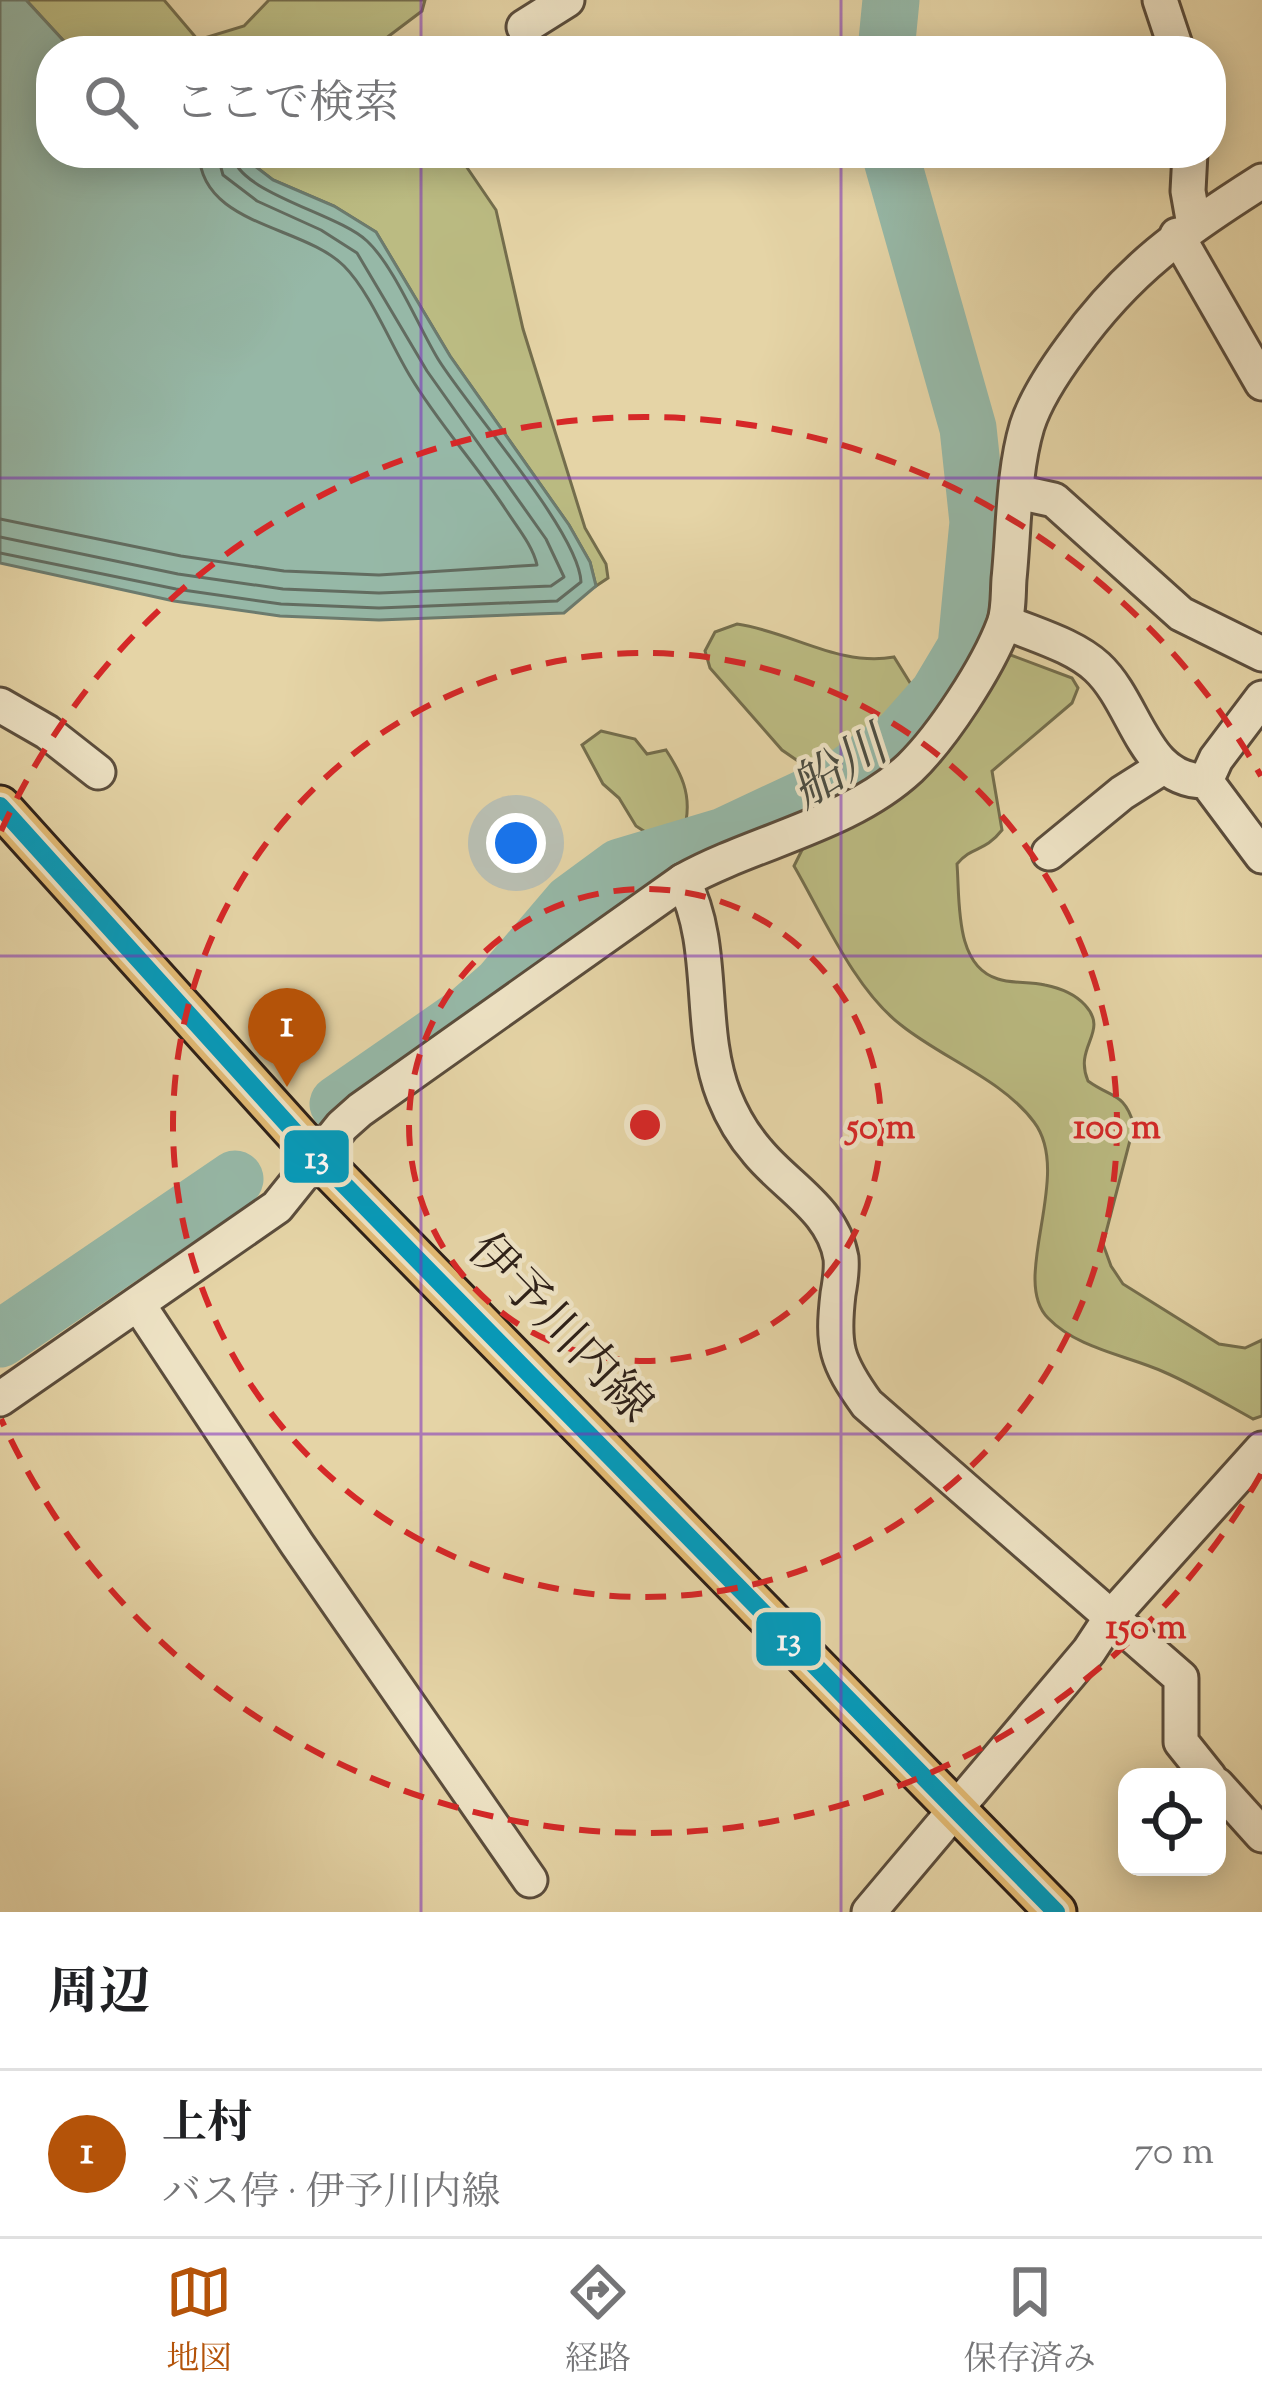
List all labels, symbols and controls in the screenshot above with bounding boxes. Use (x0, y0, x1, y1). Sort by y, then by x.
search box (36, 36, 1226, 168)
icon: search (78, 69, 144, 135)
text: ここで検索 (174, 74, 399, 139)
water label: 船川 (778, 710, 908, 829)
your location (486, 813, 546, 873)
pin: 1 (248, 988, 326, 1087)
text: 50 m (844, 1103, 916, 1155)
text: 100 m (1073, 1103, 1161, 1155)
centre of rings (624, 1104, 666, 1146)
line badge: 13 (282, 1128, 351, 1185)
text: 13 (305, 1136, 329, 1184)
street label: 伊予川内線 (450, 1220, 666, 1440)
text: 150 m (1105, 1603, 1187, 1655)
line badge: 13 (754, 1610, 823, 1668)
text: 13 (777, 1618, 801, 1666)
map controls (1118, 1768, 1226, 1876)
button: locate (1118, 1768, 1226, 1876)
text: 周辺 (48, 1959, 150, 2032)
text: 上村 (162, 2094, 252, 2159)
text: 1 (80, 2126, 94, 2182)
text: 70 m (1134, 2126, 1214, 2182)
text: バス停 · 伊予川内線 (162, 2167, 500, 2223)
tab: 地図 (166, 2259, 232, 2385)
tab: 経路 (565, 2259, 631, 2385)
tab: 保存済み (964, 2259, 1096, 2385)

